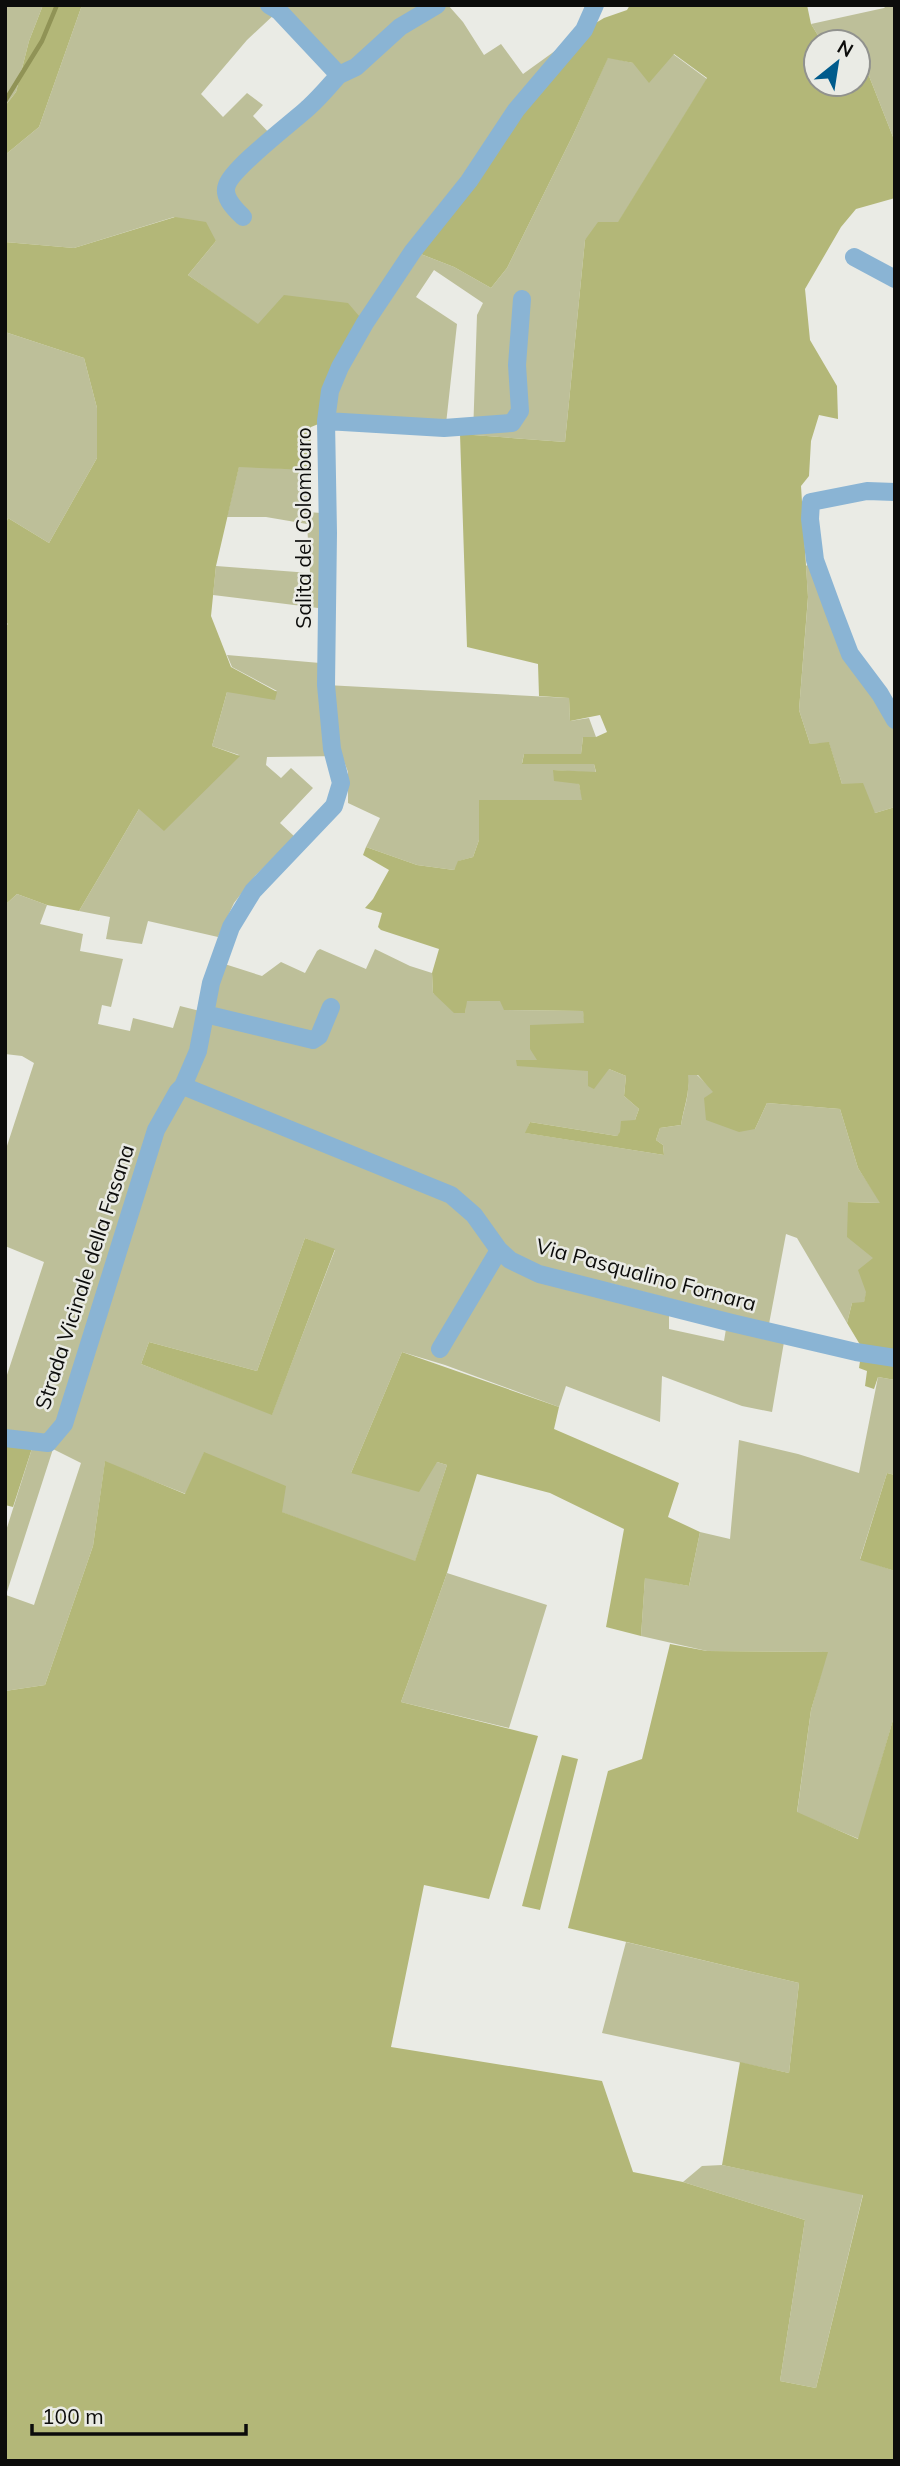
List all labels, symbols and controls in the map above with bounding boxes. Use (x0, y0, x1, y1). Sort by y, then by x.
north arrow (802, 28, 872, 98)
text: N (833, 34, 858, 62)
street label: Salita del Colombaro (290, 427, 316, 629)
street label: Strada Vicinale della Fasana (29, 1141, 139, 1412)
street label: Via Pasqualino Fornara (533, 1232, 759, 1316)
scale bar (32, 2392, 245, 2436)
text: 100 m (42, 2403, 104, 2429)

